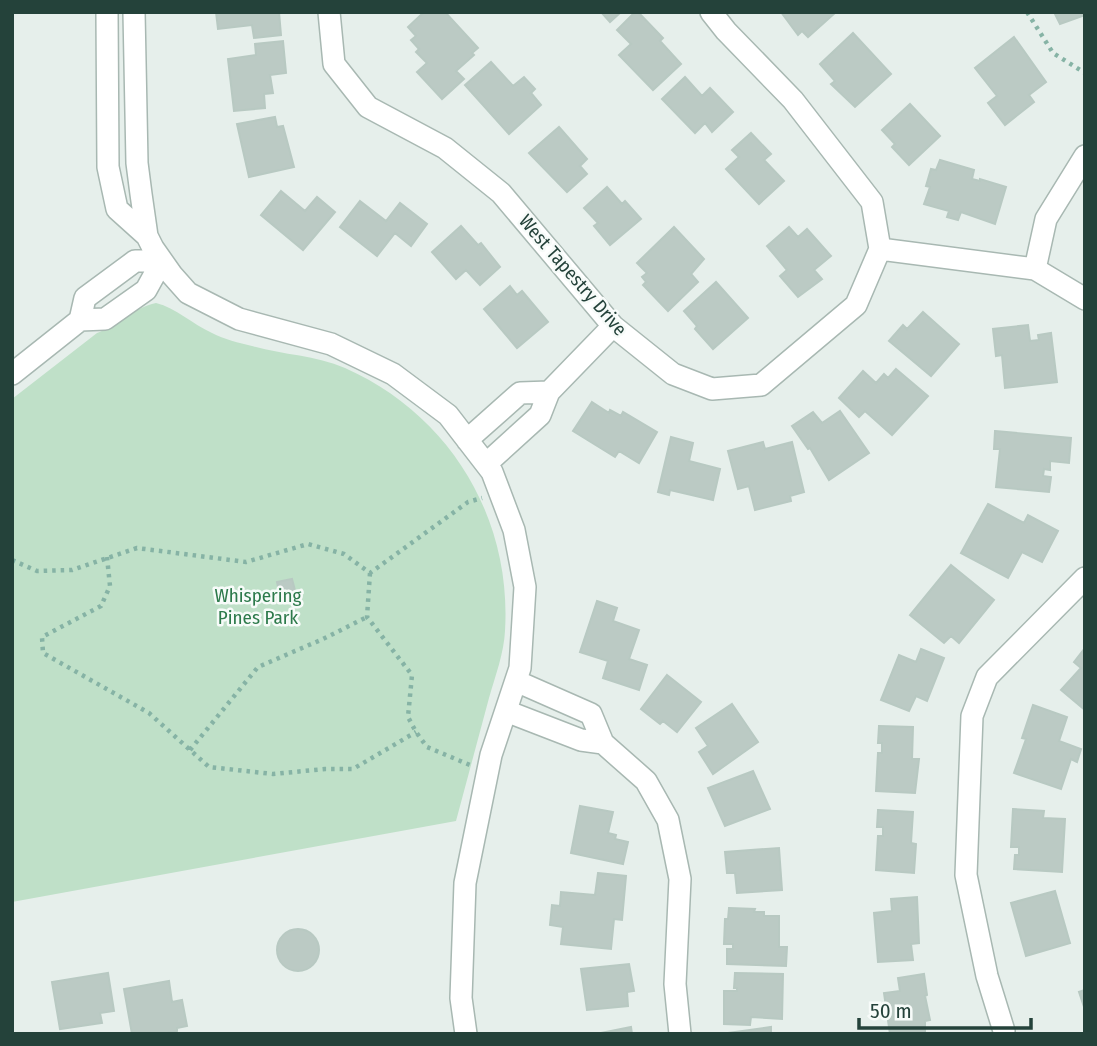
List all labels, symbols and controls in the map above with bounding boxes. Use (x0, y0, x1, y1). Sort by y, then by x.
street label: West Tapestry Drive (514, 210, 632, 340)
park label: Whispering Pines Park (214, 584, 302, 629)
scale bar (859, 986, 1030, 1030)
text: 50 m (870, 998, 912, 1024)

